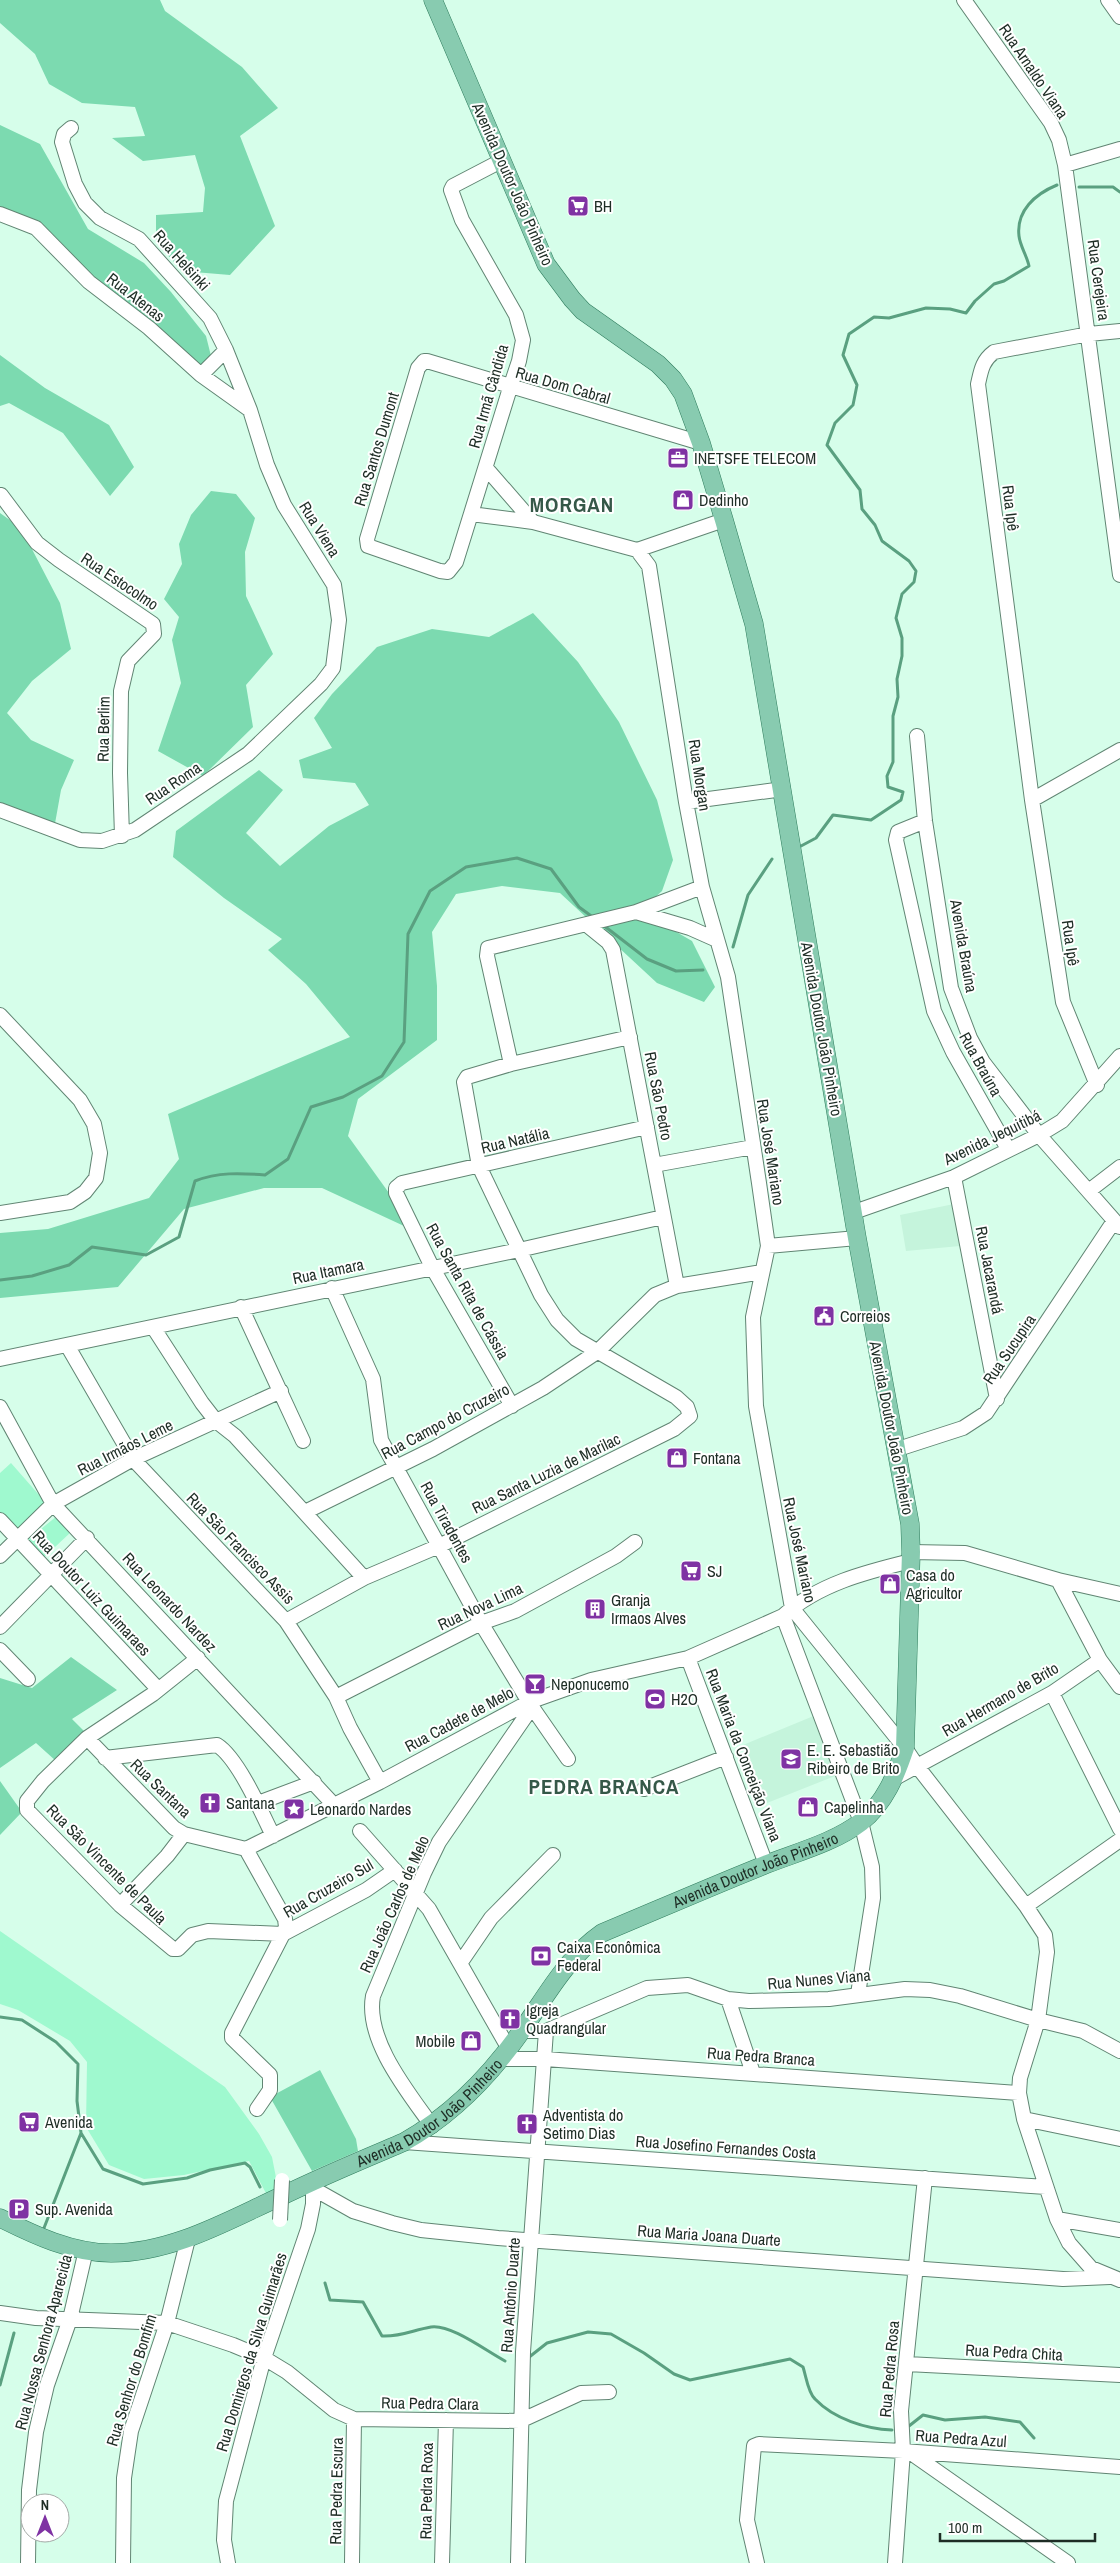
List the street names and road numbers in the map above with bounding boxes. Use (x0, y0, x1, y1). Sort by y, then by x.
street label: Rua Arnaldo Viana (994, 19, 1074, 123)
street label: Avenida Doutor João Pinheiro (467, 98, 559, 269)
street label: Rua Helsinki (149, 225, 215, 295)
street label: Rua Cerejeira (1082, 238, 1116, 323)
street label: Rua Atenas (102, 267, 170, 327)
street label: Rua Irmã Cândida (463, 341, 514, 451)
street label: Rua Dom Cabral (513, 361, 613, 409)
street label: Rua Santos Dumont (348, 389, 404, 509)
street label: Rua Ipê (997, 484, 1025, 532)
street label: Rua Viena (294, 497, 346, 562)
street label: Rua Estocolmo (77, 547, 163, 615)
street label: Rua Berlim (91, 696, 115, 762)
street label: Rua Morgan (683, 738, 717, 812)
street label: Rua Roma (141, 756, 206, 810)
street label: Avenida Braúna (945, 897, 983, 995)
street label: Rua Ipê (1057, 919, 1085, 967)
street label: Avenida Doutor João Pinheiro (796, 939, 848, 1118)
street label: Rua Braúna (954, 1028, 1008, 1101)
street label: Rua São Pedro (640, 1050, 678, 1142)
street label: Rua José Mariano (752, 1097, 790, 1207)
street label: Avenida Jequitibá (939, 1104, 1045, 1170)
street label: Rua Natália (479, 1121, 552, 1159)
street label: Rua Santa Rita de Cássia (421, 1219, 515, 1364)
street label: Rua Jacarandá (971, 1224, 1009, 1316)
street label: Rua Itamara (290, 1253, 366, 1289)
street label: Rua Sucupira (977, 1309, 1041, 1388)
street label: Avenida Doutor João Pinheiro (864, 1338, 920, 1517)
street label: Rua Campo do Cruzeiro (377, 1378, 513, 1464)
street label: Rua Irmãos Leme (74, 1414, 176, 1480)
street label: Rua Santa Luzia de Marilac (468, 1427, 624, 1519)
street label: Rua Tiradentes (416, 1477, 478, 1567)
street label: Rua São Francisco Assis (182, 1487, 300, 1609)
street label: Rua José Mariano (778, 1495, 822, 1605)
street label: Rua Doutor Luiz Guimaraes (28, 1525, 156, 1661)
street label: Rua Leonardo Nardez (118, 1547, 222, 1657)
street label: Rua Nova Lima (434, 1576, 527, 1635)
street label: Rua Hermano de Brito (938, 1657, 1062, 1741)
street label: Rua Maria da Conceição Viana (701, 1665, 787, 1845)
street label: Rua Cadete de Melo (401, 1681, 517, 1757)
street label: Rua Santana (126, 1753, 197, 1823)
street label: Rua São Vincente de Paula (42, 1799, 172, 1929)
street label: Avenida Doutor João Pinheiro (668, 1827, 842, 1913)
street label: Rua João Carlos de Melo (354, 1832, 434, 1976)
street label: Rua Cruzeiro Sul (279, 1853, 377, 1923)
street label: Rua Nunes Viana (767, 1963, 872, 1994)
street label: Rua Pedra Branca (706, 2041, 816, 2071)
street label: Avenida Doutor João Pinheiro (352, 2054, 507, 2172)
street label: Rua Josefino Fernandes Costa (635, 2130, 818, 2164)
street label: Rua Maria Joana Duarte (637, 2219, 781, 2251)
street label: Rua Antônio Duarte (495, 2237, 525, 2353)
street label: Rua Domingos da Silva Guimarães (210, 2250, 292, 2454)
street label: Rua Nossa Senhora Aparecida (9, 2251, 77, 2432)
street label: Rua Senhor do Bomfim (100, 2311, 162, 2449)
street label: Rua Pedra Rosa (874, 2319, 904, 2418)
street label: Rua Pedra Chita (965, 2338, 1064, 2366)
street label: Rua Pedra Clara (381, 2391, 480, 2415)
street label: Rua Pedra Azul (915, 2424, 1007, 2452)
street label: Rua Pedra Escura (324, 2437, 348, 2545)
street label: Rua Pedra Roxa (414, 2442, 438, 2540)

